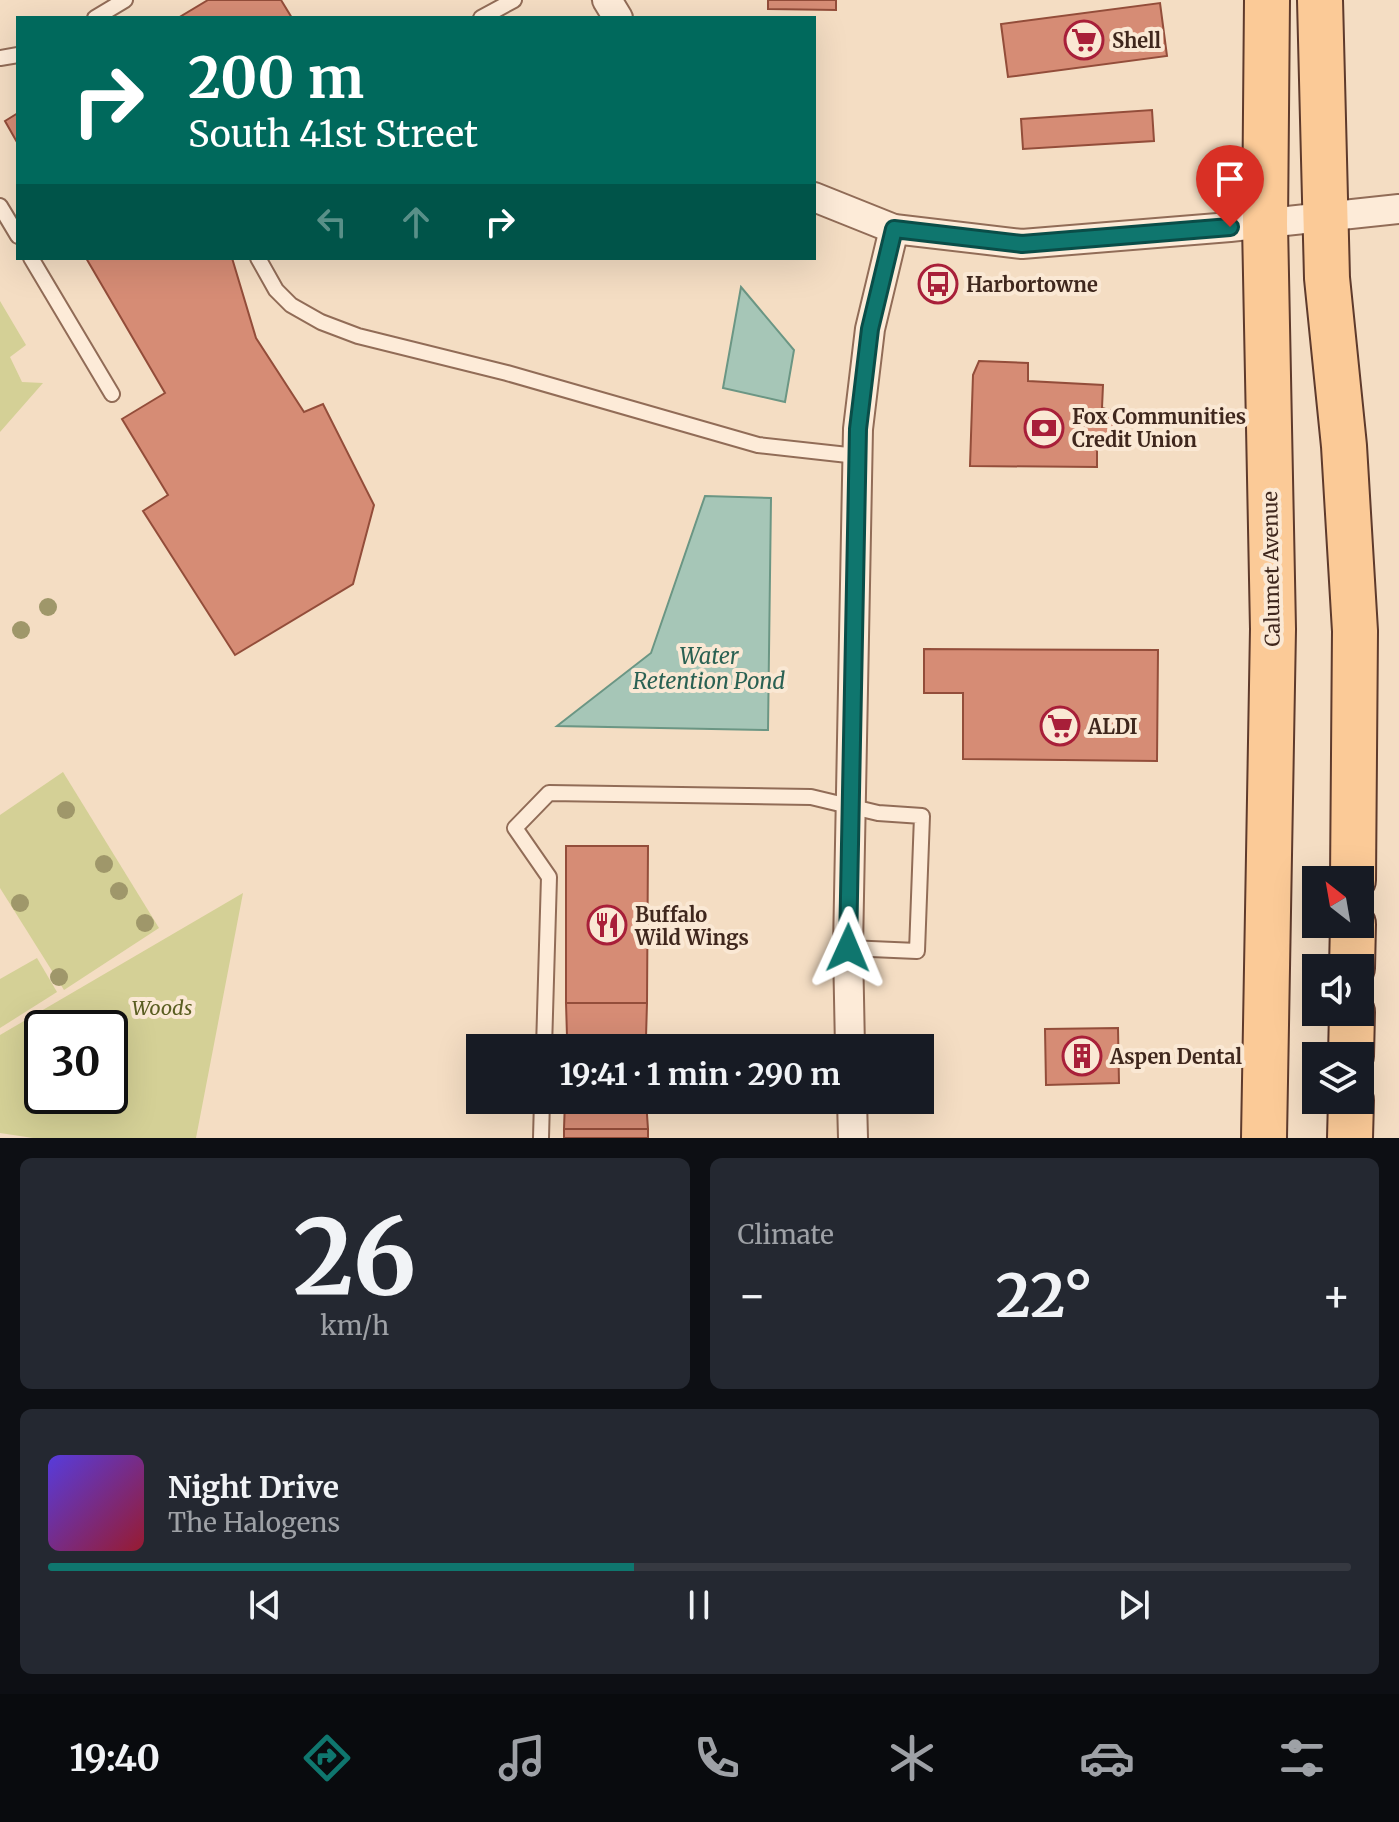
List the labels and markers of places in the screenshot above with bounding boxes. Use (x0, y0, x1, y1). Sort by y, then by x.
supermarket icon: Shell (1063, 19, 1105, 61)
place label: Shell (1112, 28, 1162, 53)
pin (1196, 145, 1264, 227)
bus stop icon: Harbortowne (917, 263, 959, 305)
place label: Harbortowne (966, 272, 1098, 297)
place label: Fox Communities Credit Union (1072, 404, 1246, 452)
bank icon: Fox Communities Credit Union (1023, 407, 1065, 449)
supermarket icon: ALDI (1039, 705, 1081, 747)
place label: ALDI (1087, 714, 1138, 739)
place label: Buffalo Wild Wings (634, 902, 749, 950)
restaurant icon: Buffalo Wild Wings (586, 904, 628, 946)
building icon: Aspen Dental (1061, 1035, 1103, 1077)
place label: Aspen Dental (1109, 1044, 1242, 1069)

